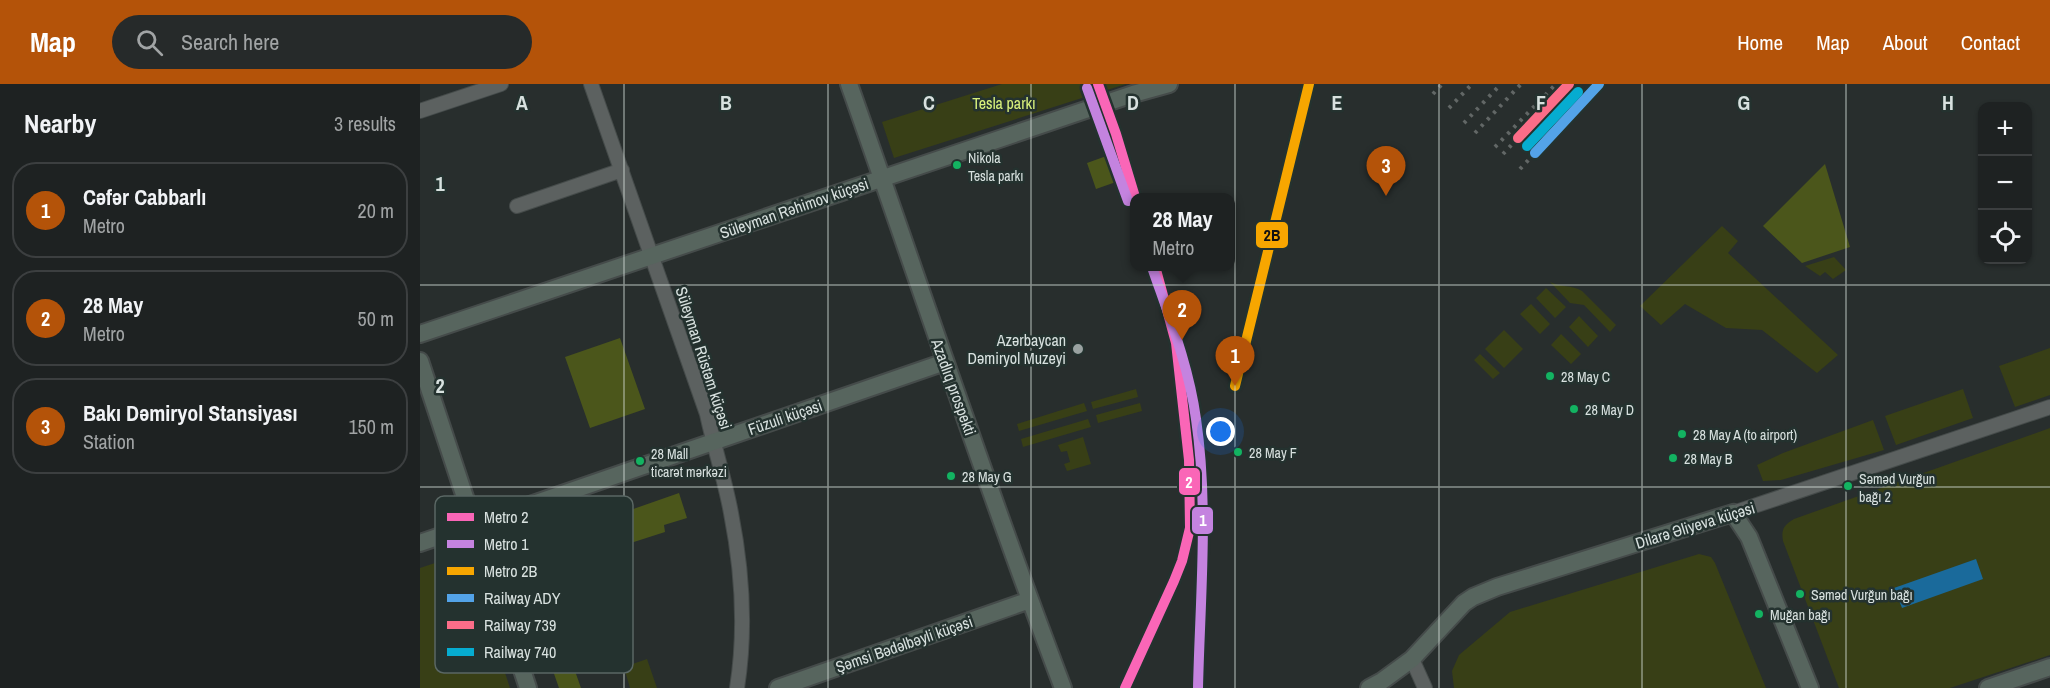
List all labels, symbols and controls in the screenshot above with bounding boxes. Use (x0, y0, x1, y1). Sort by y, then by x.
search box (112, 15, 532, 69)
text: Map (30, 23, 76, 61)
icon: search (133, 26, 166, 59)
text: Search here (181, 27, 279, 57)
text: Home (1737, 28, 1783, 57)
text: Map (1816, 28, 1850, 57)
text: About (1883, 28, 1928, 57)
text: Contact (1961, 28, 2020, 57)
text: A (516, 89, 528, 116)
text: B (720, 89, 732, 116)
text: C (923, 89, 935, 116)
text: D (1127, 89, 1139, 116)
text: E (1332, 89, 1343, 116)
text: F (1536, 89, 1546, 116)
text: G (1738, 89, 1750, 116)
text: H (1942, 89, 1954, 116)
park label: Tesla parkı (972, 92, 1036, 114)
map controls (1978, 102, 2032, 264)
button: + (1978, 102, 2032, 156)
text: Nearby (24, 106, 96, 141)
text: 3 results (334, 110, 396, 137)
pin: 3 (1366, 147, 1406, 196)
place label: Nikola Tesla parkı (968, 149, 1024, 185)
button: − (1978, 156, 2032, 210)
marker: Nikola Tesla parkı (951, 159, 963, 171)
text: 1 (435, 170, 445, 197)
street label: Süleyman Rəhimov küçəsi (717, 172, 871, 244)
text: Cəfər Cabbarlı (83, 182, 206, 212)
popup (1130, 193, 1235, 271)
text: 1 (41, 197, 50, 224)
text: 20 m (358, 197, 394, 224)
text: 28 May (1152, 204, 1213, 234)
button: locate (1978, 210, 2032, 264)
text: Metro (83, 212, 125, 239)
line badge: 2B (1255, 221, 1289, 249)
text: 2B (1264, 224, 1280, 246)
text: Metro (1152, 234, 1194, 261)
street label: Süleyman Rüstəm küçəsi (671, 284, 737, 432)
text: 28 May (83, 290, 143, 320)
pin: 2 (1162, 290, 1202, 340)
text: 2 (41, 305, 50, 332)
text: 50 m (358, 305, 394, 332)
text: Metro (83, 320, 125, 347)
place label: Azərbaycan Dəmiryol Muzeyi (968, 329, 1066, 369)
street label: Azadlıq prospekti (926, 335, 982, 438)
pin: 1 (1216, 336, 1254, 386)
marker: Azərbaycan Dəmiryol Muzeyi (1071, 342, 1085, 356)
place label: 28 May C (1561, 368, 1610, 386)
marker: 28 May C (1544, 370, 1556, 382)
text: 2 (435, 372, 445, 399)
street label: Füzuli küçəsi (745, 394, 825, 440)
text: Bakı Dəmiryol Stansiyası (83, 398, 298, 428)
place label: 28 May D (1585, 401, 1634, 419)
marker: 28 May D (1568, 403, 1580, 415)
text: 3 (41, 413, 50, 440)
text: 150 m (348, 413, 394, 440)
your location (1206, 417, 1235, 446)
place label: 28 May A (to airport) (1693, 426, 1797, 444)
text: Station (83, 428, 135, 455)
marker: 28 May A (to airport) (1676, 428, 1688, 440)
place label: 28 May F (1249, 444, 1297, 462)
place label: 28 Mall ticarət mərkəzi (651, 445, 727, 481)
marker: 28 May F (1232, 446, 1244, 458)
place label: 28 May B (1684, 450, 1733, 468)
marker: 28 May B (1667, 452, 1679, 464)
marker: 28 Mall ticarət mərkəzi (634, 455, 646, 467)
line badge: 2 (1178, 467, 1201, 496)
place label: 28 May G (962, 468, 1012, 486)
marker: 28 May G (945, 470, 957, 482)
place label: Səməd Vurğun bağı 2 (1859, 470, 1935, 506)
text: 2 (1185, 471, 1193, 493)
marker: Səməd Vurğun bağı 2 (1842, 480, 1854, 492)
legend (435, 496, 633, 673)
street label: Dilarə Əliyeva küçəsi (1632, 496, 1758, 554)
text: Metro 2 (484, 506, 528, 528)
line badge: 1 (1191, 506, 1214, 535)
text: 1 (1199, 509, 1207, 531)
text: Metro 1 (484, 533, 529, 555)
text: Metro 2B (484, 560, 537, 582)
place label: Səməd Vurğun bağı (1811, 586, 1913, 604)
text: Railway ADY (484, 587, 561, 609)
marker: Səməd Vurğun bağı (1794, 588, 1806, 600)
place label: Muğan bağı (1770, 606, 1831, 624)
marker: Muğan bağı (1753, 608, 1765, 620)
street label: Şəmsi Bədəlbəyli küçəsi (832, 610, 976, 678)
text: Railway 739 (484, 614, 556, 636)
text: Railway 740 (484, 641, 556, 663)

